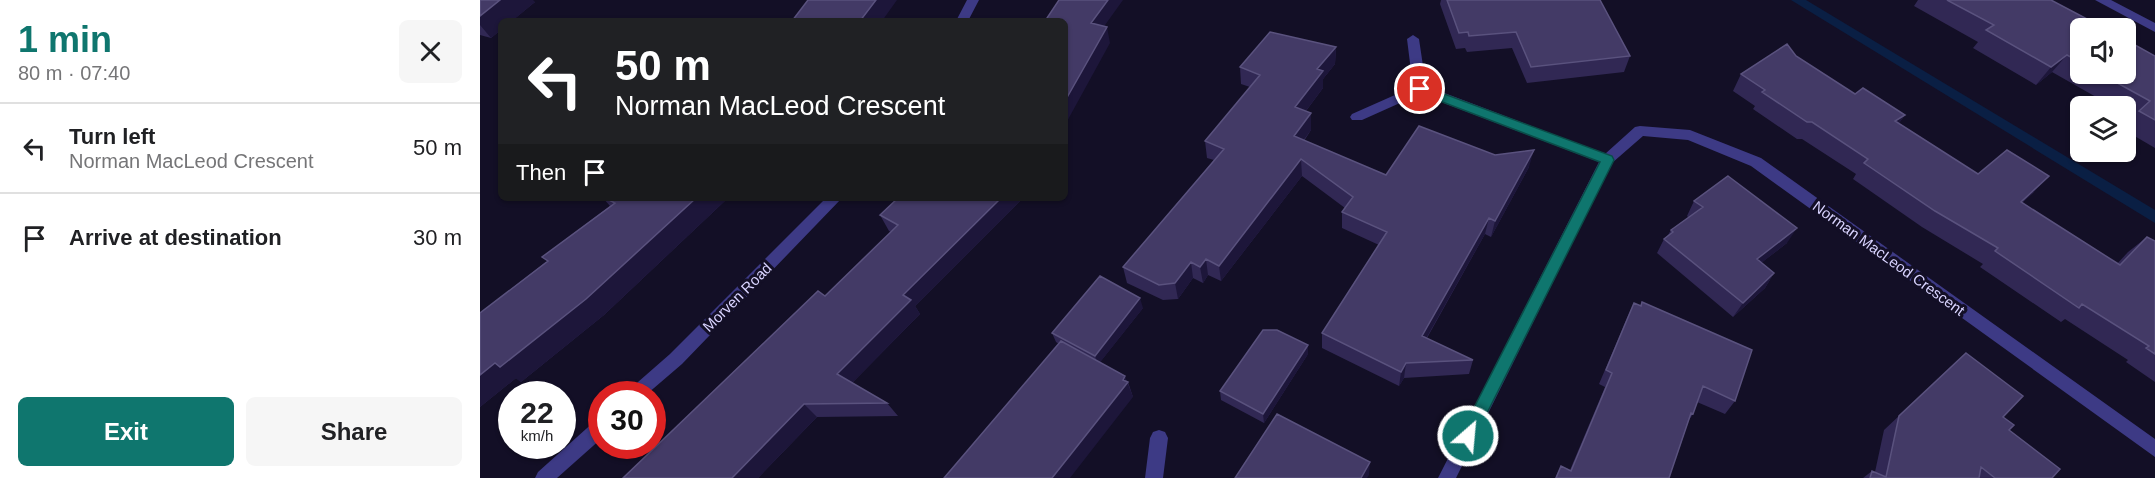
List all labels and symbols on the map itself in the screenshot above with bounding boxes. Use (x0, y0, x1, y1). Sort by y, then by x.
pin (1394, 63, 1445, 114)
street label: Norman MacLeod Crescent (1810, 197, 1969, 319)
street label: Morven Road (699, 259, 775, 335)
speed limit sign: 30 (588, 381, 666, 459)
position arrow (1436, 404, 1500, 468)

